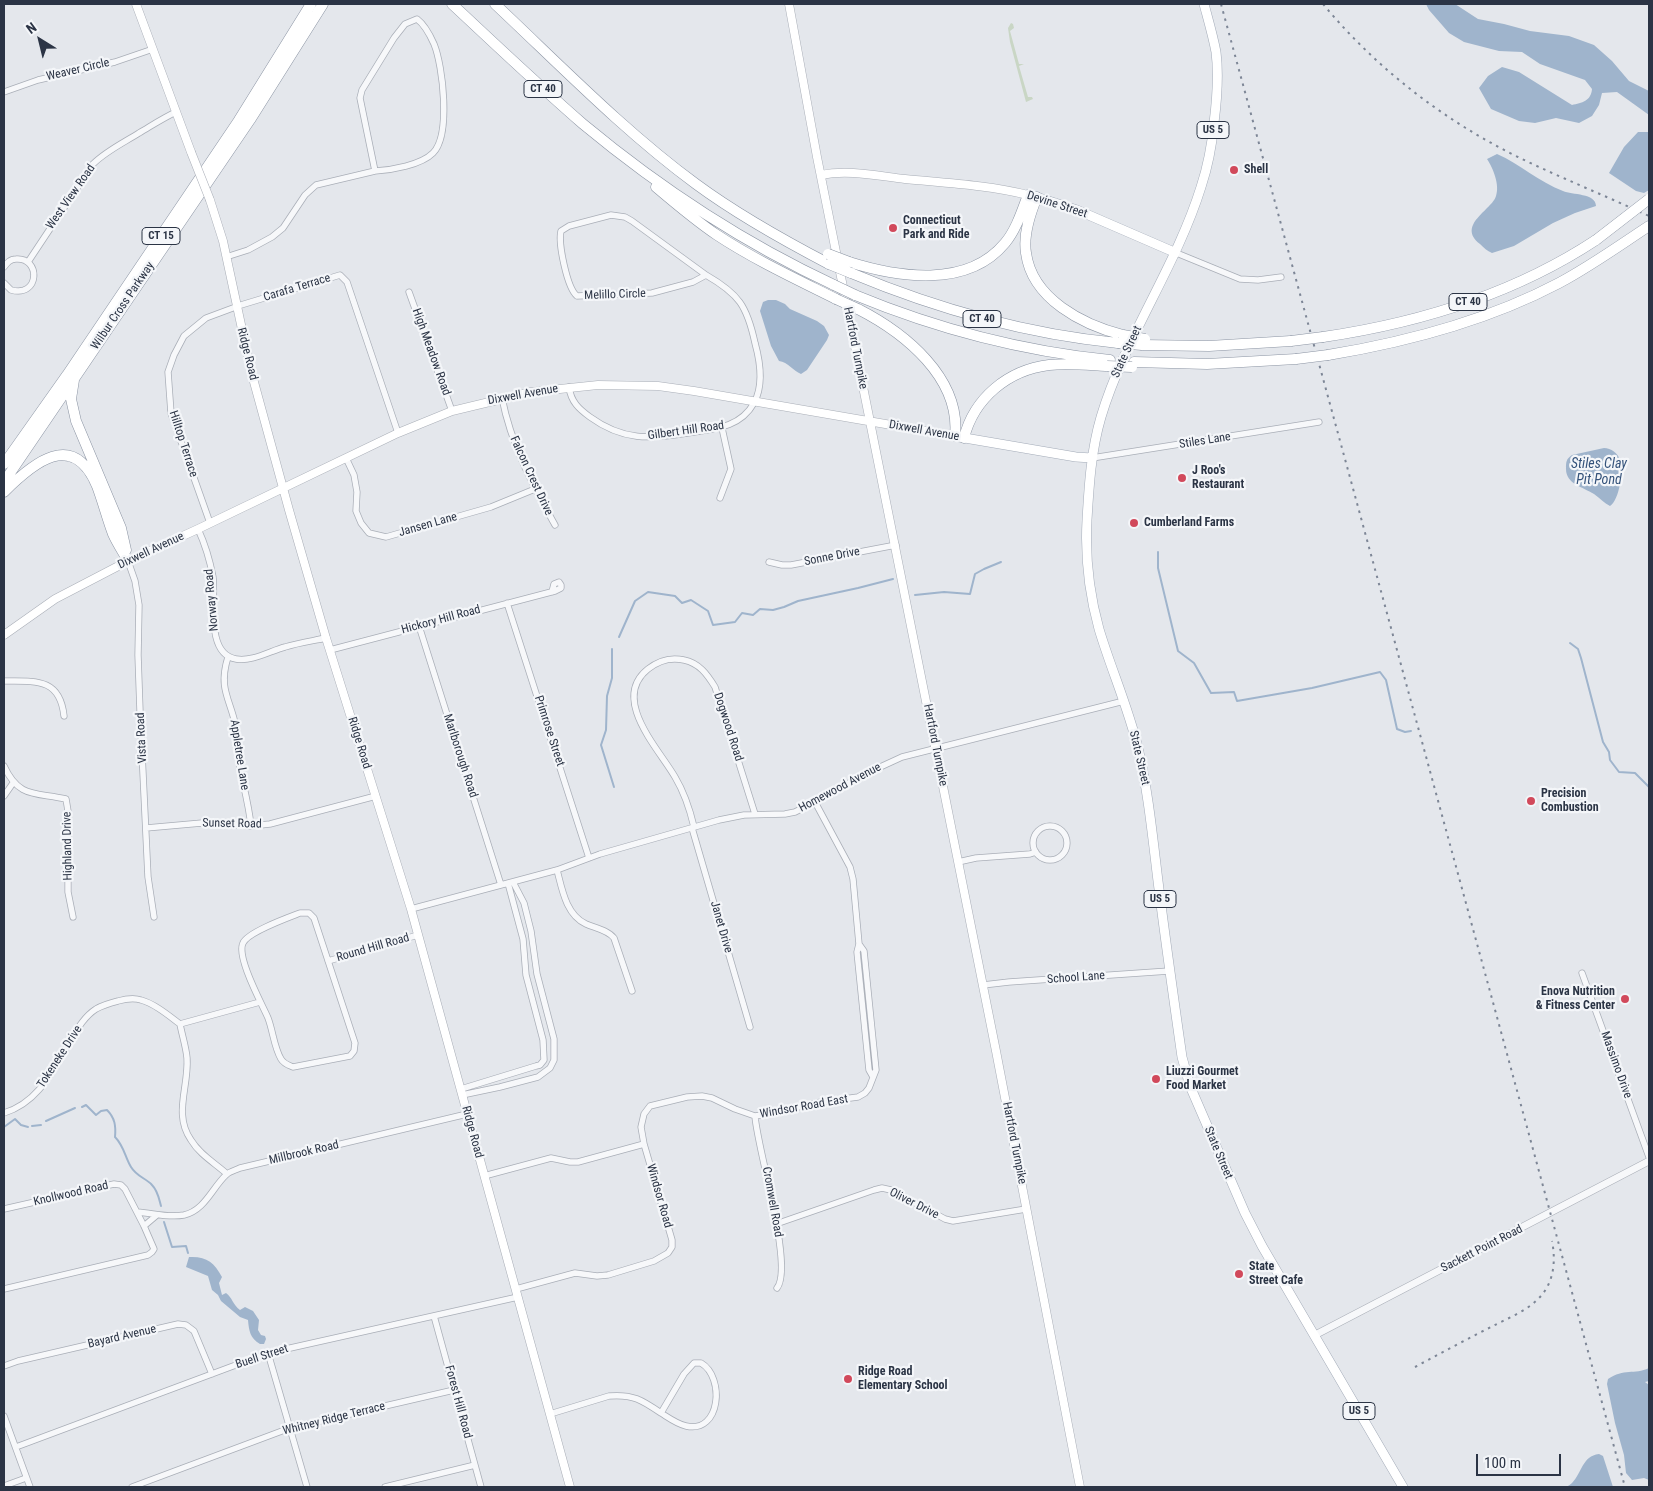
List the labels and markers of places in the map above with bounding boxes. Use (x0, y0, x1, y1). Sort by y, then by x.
place label: Shell (1244, 163, 1268, 177)
marker: Shell (1228, 164, 1240, 176)
place label: Connecticut Park and Ride (903, 214, 970, 242)
marker: Connecticut Park and Ride (887, 222, 899, 234)
place label: J Roo's Restaurant (1192, 464, 1244, 492)
marker: J Roo's Restaurant (1176, 472, 1188, 484)
place label: Cumberland Farms (1144, 516, 1234, 530)
marker: Cumberland Farms (1128, 517, 1140, 529)
place label: Precision Combustion (1541, 787, 1599, 815)
marker: Precision Combustion (1525, 795, 1537, 807)
place label: Enova Nutrition & Fitness Center (1536, 985, 1615, 1013)
marker: Enova Nutrition & Fitness Center (1619, 993, 1631, 1005)
place label: Liuzzi Gourmet Food Market (1166, 1065, 1238, 1093)
marker: Liuzzi Gourmet Food Market (1150, 1073, 1162, 1085)
place label: State Street Cafe (1249, 1260, 1303, 1288)
marker: State Street Cafe (1233, 1268, 1245, 1280)
place label: Ridge Road Elementary School (858, 1365, 948, 1393)
marker: Ridge Road Elementary School (842, 1373, 854, 1385)

